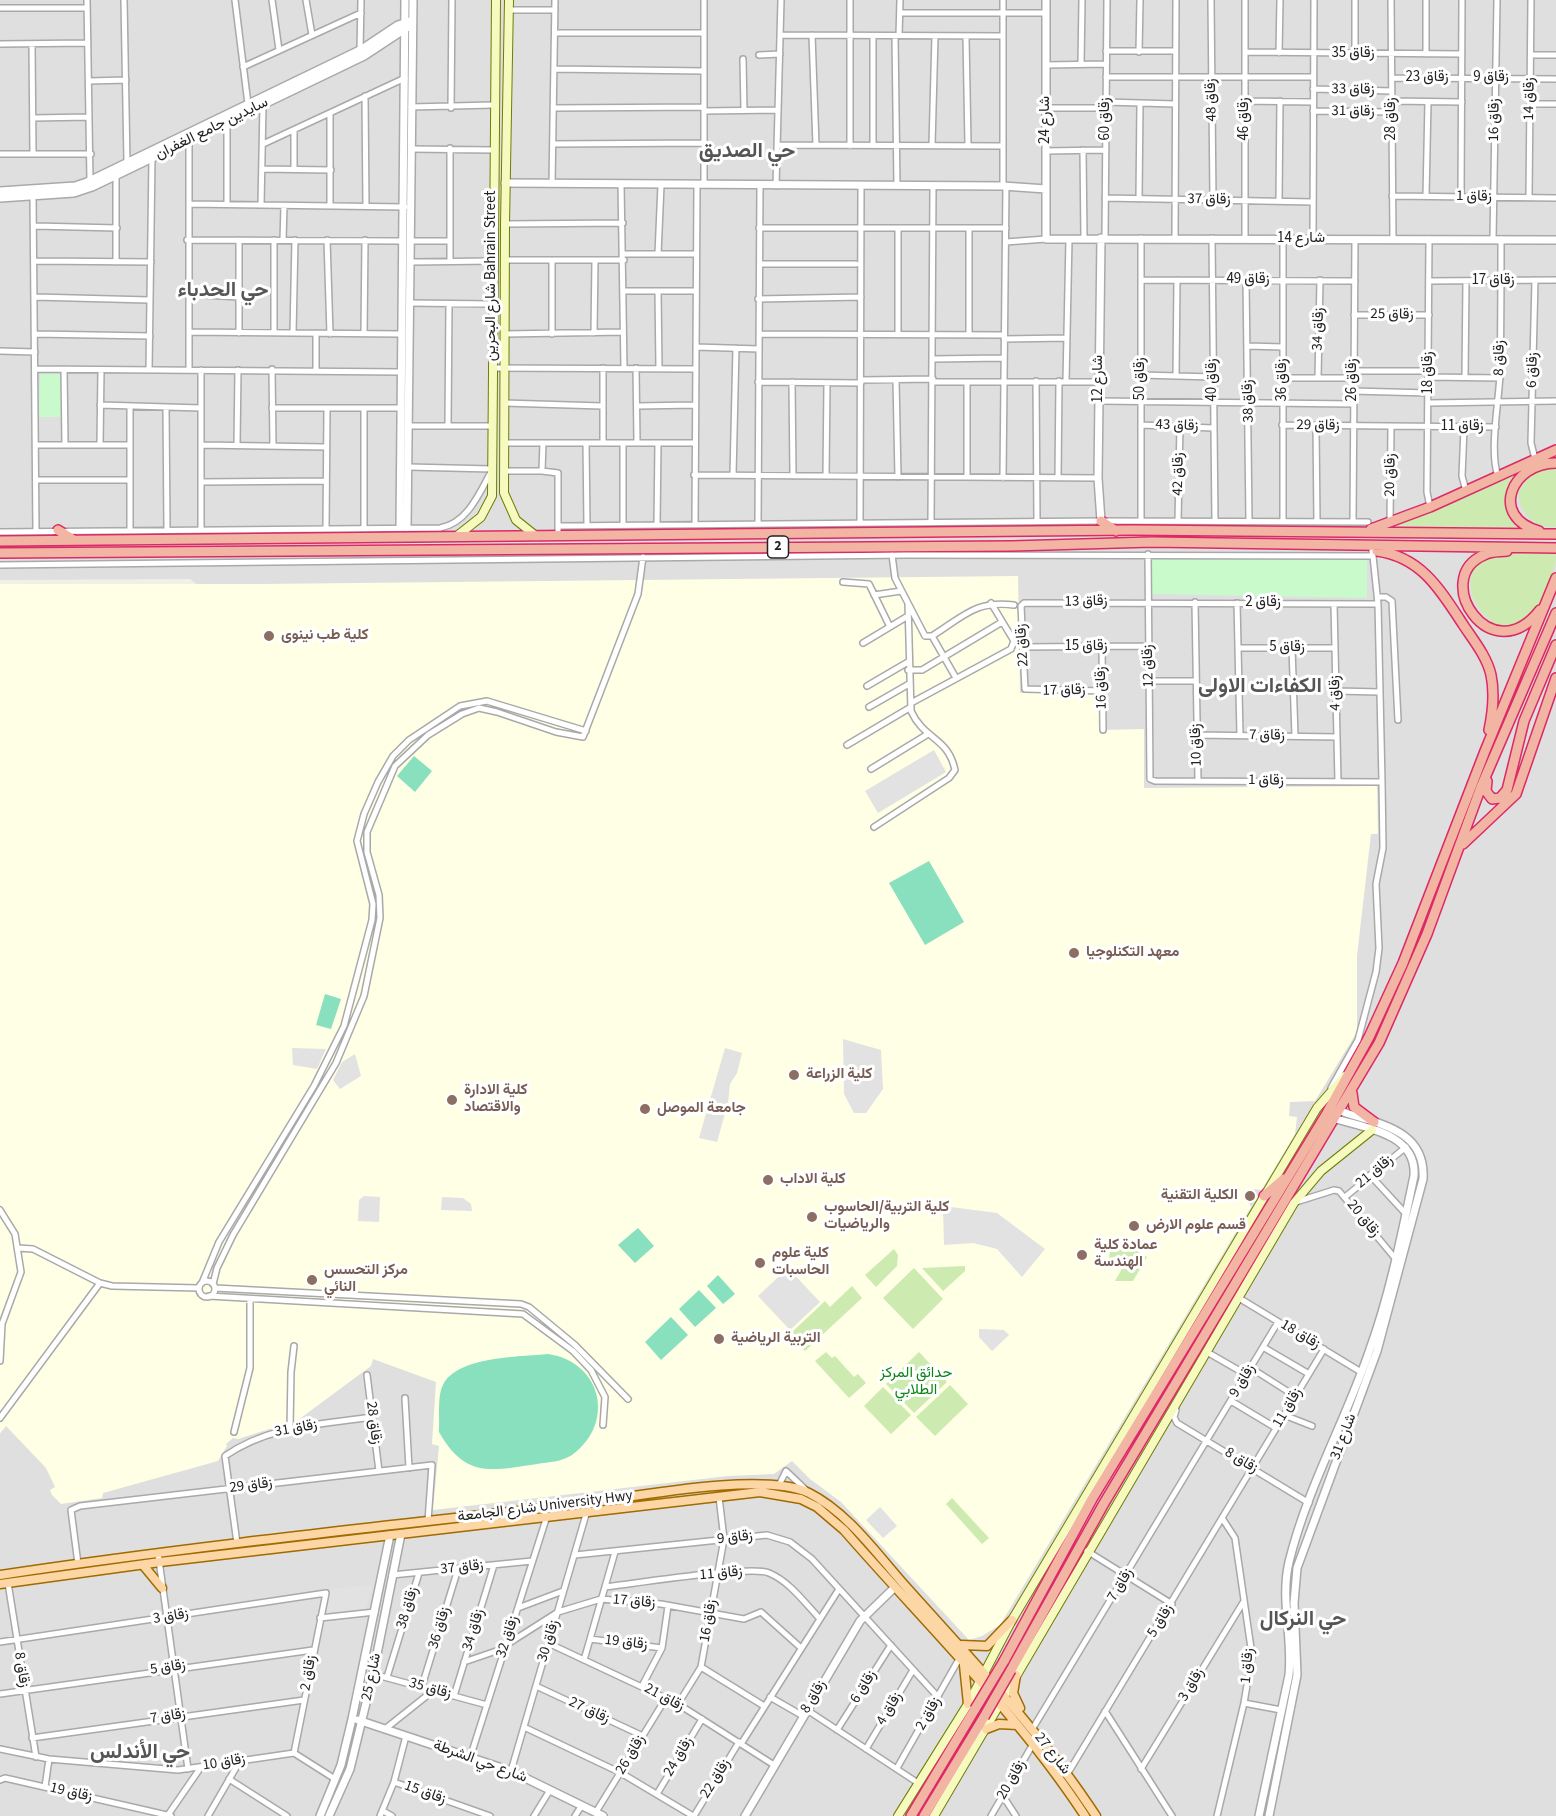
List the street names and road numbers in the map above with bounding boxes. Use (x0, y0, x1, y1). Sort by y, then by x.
street label: زقاق 35 (1331, 45, 1375, 63)
street label: زقاق 23 (1405, 69, 1449, 87)
street label: زقاق 9 (1473, 69, 1509, 87)
street label: زقاق 14 (1521, 77, 1539, 121)
street label: زقاق 48 (1203, 78, 1221, 122)
street label: زقاق 33 (1331, 81, 1375, 99)
street label: سايدين جامع الغفران (152, 94, 272, 164)
street label: شارع 24 (1037, 96, 1055, 144)
street label: زقاق 60 (1097, 97, 1115, 141)
street label: زقاق 46 (1236, 97, 1254, 141)
street label: زقاق 28 (1383, 97, 1401, 141)
street label: زقاق 16 (1486, 98, 1504, 142)
street label: زقاق 31 (1331, 103, 1375, 121)
street label: زقاق 1 (1456, 188, 1492, 206)
street label: شارع البحرين Bahrain Street (483, 191, 501, 361)
street label: زقاق 37 (1187, 191, 1231, 209)
street label: شارع 14 (1277, 230, 1325, 248)
street label: زقاق 49 (1226, 271, 1270, 289)
street label: زقاق 17 (1471, 272, 1515, 290)
street label: زقاق 25 (1370, 306, 1414, 324)
street label: زقاق 34 (1309, 307, 1329, 351)
street label: زقاق 8 (1491, 340, 1509, 376)
street label: زقاق 18 (1420, 351, 1438, 395)
street label: زقاق 6 (1523, 352, 1543, 388)
street label: شارع 12 (1090, 355, 1108, 403)
street label: زقاق 50 (1132, 357, 1150, 401)
street label: زقاق 40 (1204, 358, 1222, 402)
street label: زقاق 36 (1274, 358, 1292, 402)
street label: زقاق 26 (1344, 358, 1362, 402)
street label: زقاق 38 (1240, 379, 1258, 423)
street label: زقاق 43 (1155, 416, 1199, 436)
street label: زقاق 29 (1296, 417, 1340, 435)
street label: زقاق 11 (1440, 418, 1484, 436)
street label: زقاق 42 (1170, 452, 1188, 496)
street label: زقاق 20 (1382, 453, 1400, 497)
road number: 2 (768, 536, 788, 558)
street label: زقاق 13 (1064, 593, 1108, 611)
street label: زقاق 2 (1245, 594, 1281, 612)
street label: زقاق 22 (1013, 623, 1033, 667)
street label: زقاق 15 (1064, 638, 1108, 656)
street label: زقاق 5 (1269, 639, 1305, 657)
street label: زقاق 12 (1140, 644, 1158, 688)
street label: زقاق 16 (1093, 666, 1111, 710)
street label: زقاق 4 (1327, 675, 1345, 711)
street label: زقاق 17 (1042, 682, 1086, 700)
street label: زقاق 10 (1188, 723, 1206, 767)
street label: زقاق 7 (1249, 727, 1285, 745)
street label: زقاق 1 (1248, 772, 1284, 790)
street label: زقاق 21 (1353, 1151, 1397, 1193)
street label: زقاق 20 (1342, 1197, 1384, 1241)
street label: زقاق 18 (1277, 1316, 1323, 1354)
street label: زقاق 9 (1226, 1361, 1260, 1401)
street label: زقاق 11 (1269, 1385, 1307, 1431)
street label: زقاق 28 (361, 1400, 385, 1446)
street label: شارع 31 (1327, 1411, 1361, 1463)
street label: زقاق 31 (273, 1416, 319, 1442)
street label: زقاق 8 (1221, 1444, 1261, 1478)
street label: زقاق 29 (228, 1474, 274, 1498)
street label: شارع الجامعة University Hwy (456, 1487, 634, 1527)
street label: زقاق 9 (716, 1527, 754, 1549)
street label: زقاق 37 (440, 1557, 484, 1579)
street label: زقاق 11 (699, 1563, 743, 1585)
street label: زقاق 7 (1104, 1565, 1138, 1605)
street label: زقاق 38 (393, 1585, 423, 1631)
street label: زقاق 17 (612, 1591, 656, 1613)
street label: زقاق 16 (696, 1598, 722, 1644)
street label: زقاق 5 (1144, 1601, 1178, 1641)
street label: زقاق 3 (152, 1605, 190, 1629)
street label: زقاق 36 (425, 1605, 455, 1651)
street label: زقاق 34 (459, 1607, 489, 1653)
street label: زقاق 32 (493, 1614, 523, 1660)
street label: زقاق 30 (534, 1618, 564, 1664)
street label: زقاق 19 (603, 1631, 649, 1655)
street label: زقاق 1 (1237, 1647, 1259, 1685)
street label: زقاق 8 (9, 1651, 33, 1689)
street label: شارع 25 (358, 1652, 386, 1702)
street label: زقاق 2 (297, 1654, 321, 1692)
street label: زقاق 5 (149, 1657, 187, 1679)
street label: زقاق 3 (1175, 1665, 1209, 1705)
street label: زقاق 6 (847, 1667, 881, 1707)
street label: زقاق 35 (407, 1674, 453, 1704)
street label: زقاق 8 (797, 1677, 831, 1717)
street label: زقاق 21 (641, 1680, 687, 1716)
street label: زقاق 4 (873, 1689, 907, 1729)
street label: زقاق 27 (566, 1694, 612, 1728)
street label: زقاق 2 (912, 1694, 946, 1734)
street label: زقاق 7 (149, 1706, 187, 1728)
street label: شارع 27 (1030, 1730, 1074, 1778)
street label: زقاق 26 (612, 1732, 650, 1778)
street label: زقاق 24 (660, 1734, 698, 1780)
street label: شارع حي الشرطة (431, 1737, 529, 1787)
street label: زقاق 10 (201, 1751, 247, 1775)
street label: زقاق 22 (697, 1756, 735, 1802)
street label: زقاق 20 (993, 1757, 1031, 1803)
street label: زقاق 15 (402, 1777, 448, 1809)
street label: زقاق 19 (48, 1779, 94, 1807)

